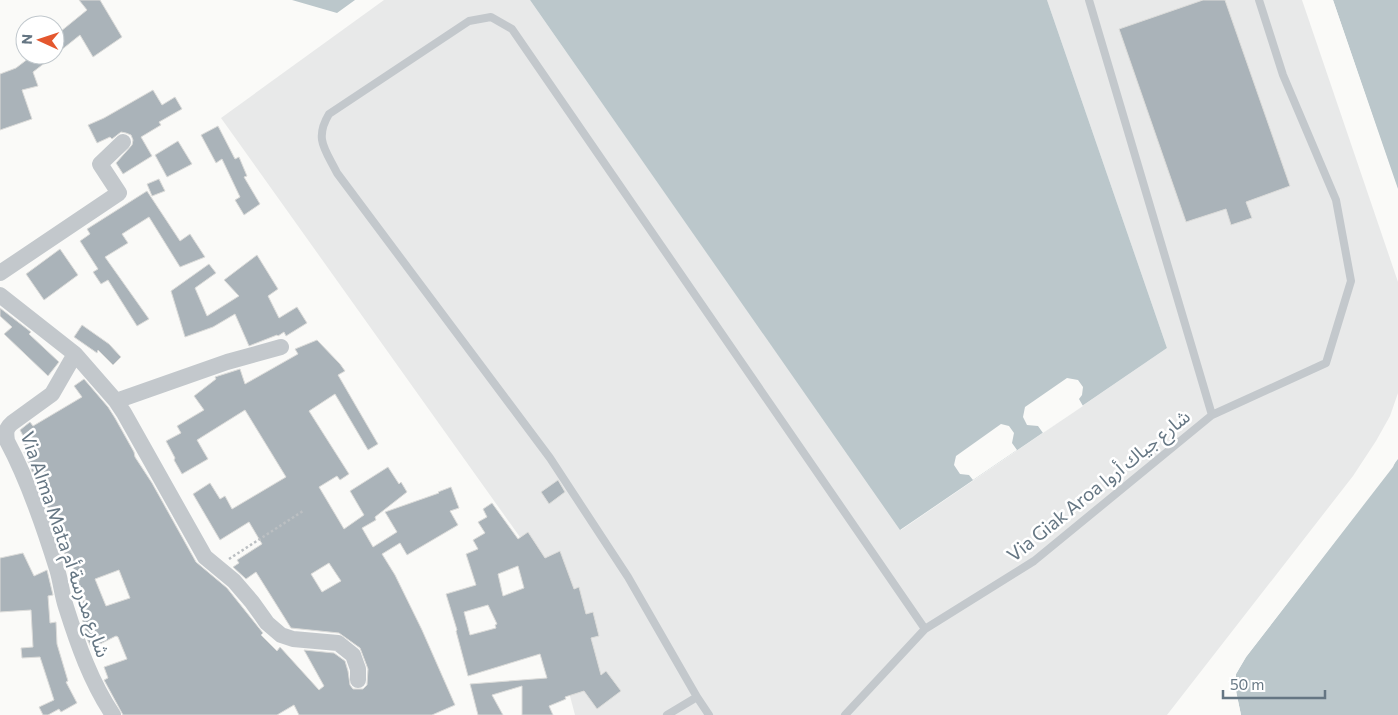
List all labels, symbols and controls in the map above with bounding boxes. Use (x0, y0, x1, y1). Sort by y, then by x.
north arrow (15, 15, 65, 65)
text: N (18, 34, 35, 45)
street label: Via Giak Aroa شارع جياك أروا (1002, 404, 1196, 568)
street label: Via Alma Mata شارع مدرسة أم (13, 428, 116, 661)
scale bar (1223, 668, 1326, 700)
text: 50 m (1230, 675, 1264, 693)

